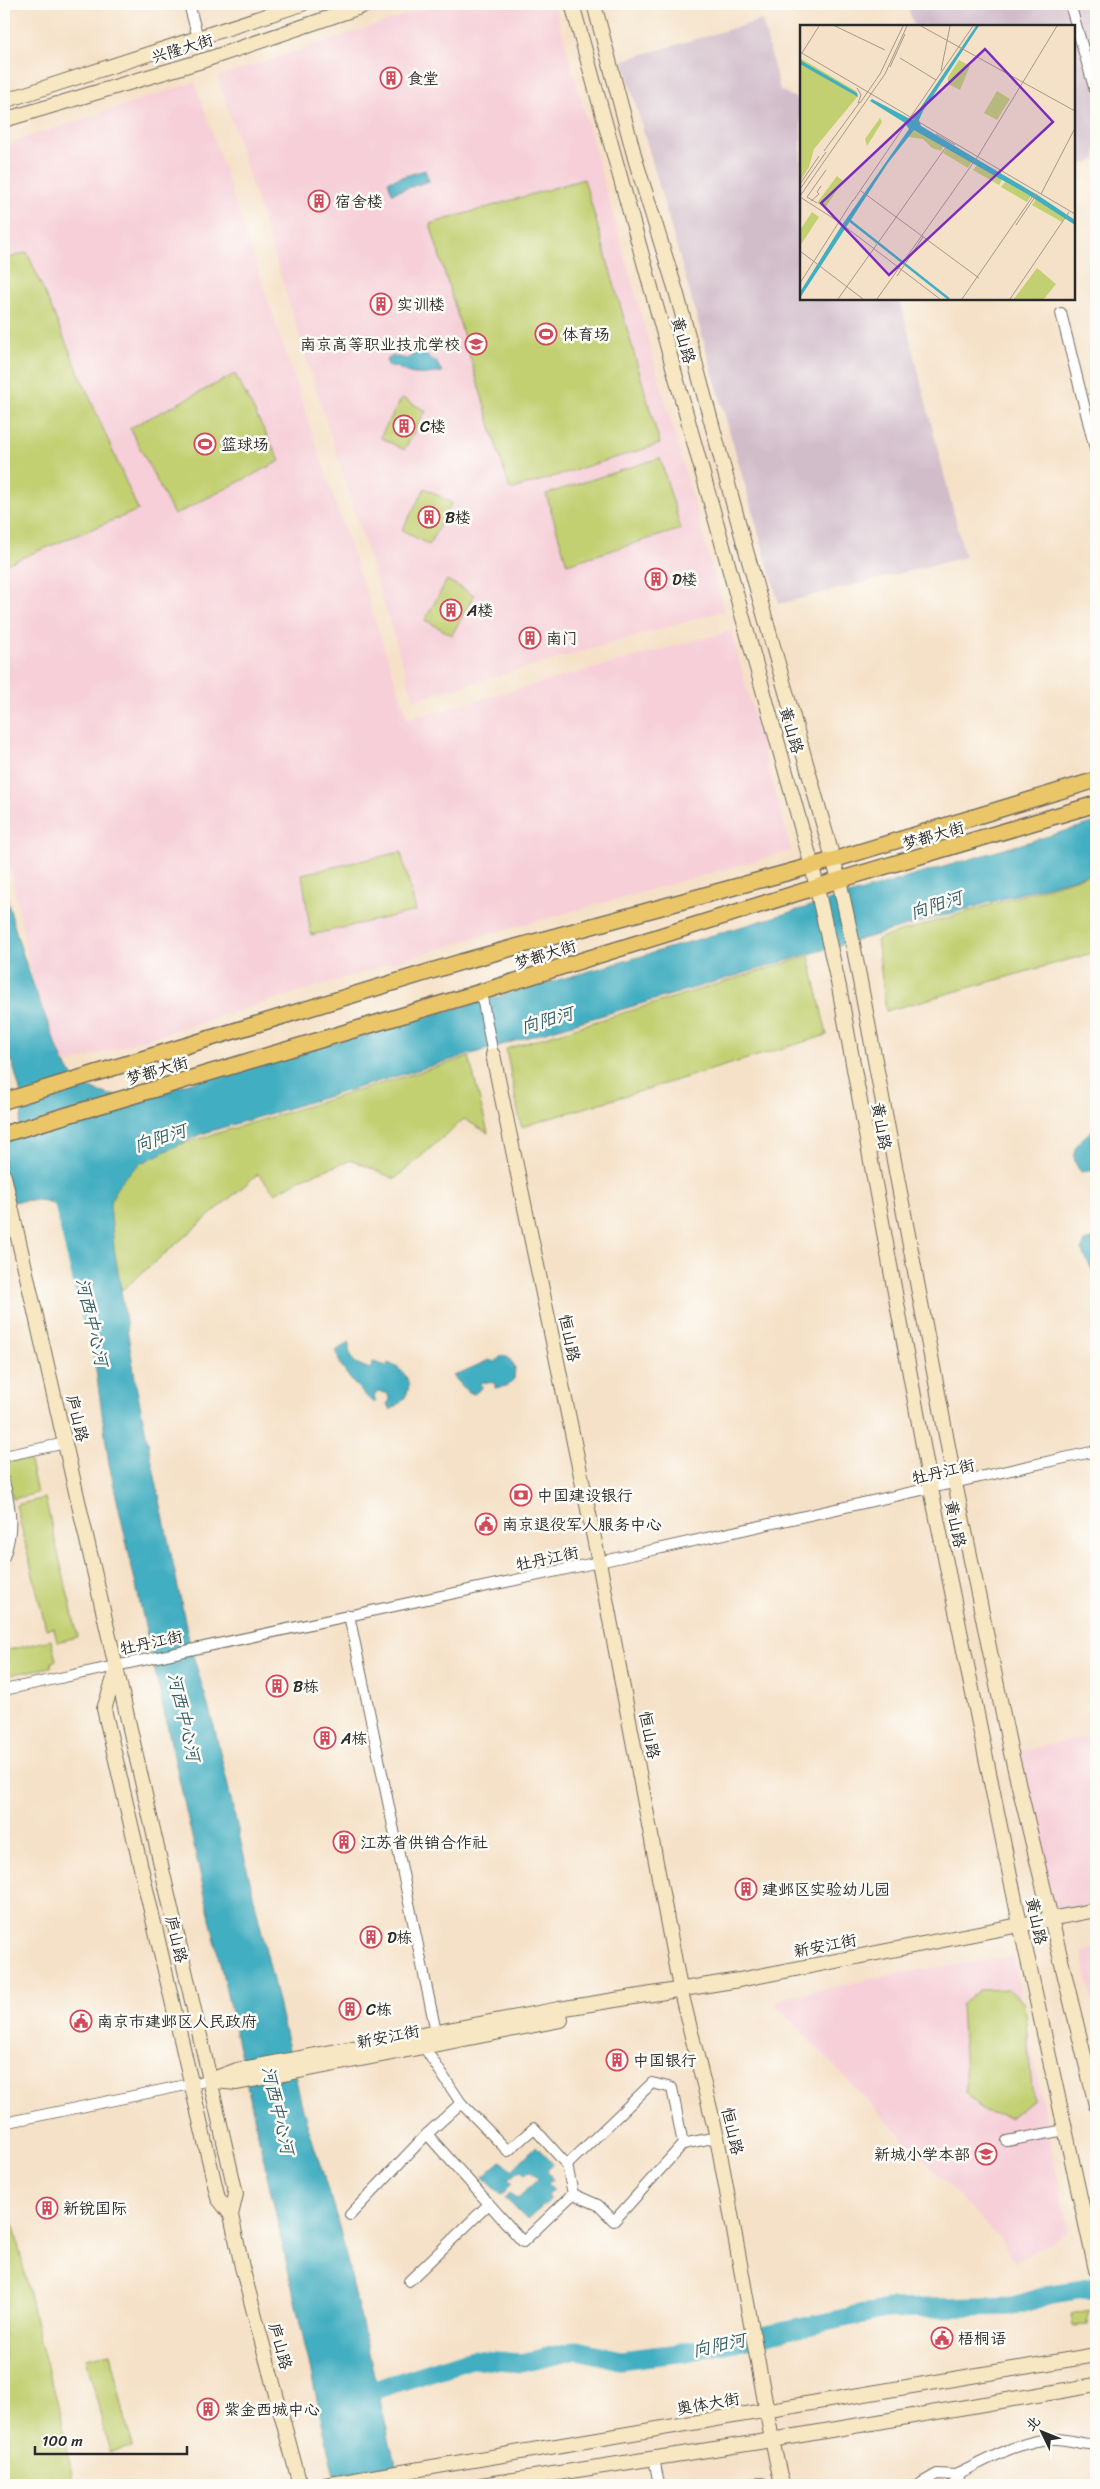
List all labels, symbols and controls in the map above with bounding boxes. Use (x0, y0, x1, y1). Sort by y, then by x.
street label: 兴隆大街 (147, 25, 217, 72)
inset map (800, 25, 1075, 300)
place label: 食堂 (407, 64, 439, 93)
building icon: 食堂 (379, 66, 403, 90)
place label: 宿舍楼 (335, 187, 383, 216)
building icon: 宿舍楼 (307, 189, 331, 213)
place label: 实训楼 (397, 290, 445, 319)
building icon: 实训楼 (369, 292, 393, 316)
street label: 黄山路 (663, 313, 704, 367)
place label: 体育场 (562, 320, 610, 349)
sports icon: 体育场 (534, 322, 558, 346)
place label: 南京高等职业技术学校 (300, 330, 460, 359)
school or university icon: 南京高等职业技术学校 (464, 332, 488, 356)
place label: C楼 (420, 412, 446, 441)
building icon: C楼 (392, 414, 416, 438)
place label: 篮球场 (221, 430, 269, 459)
sports icon: 篮球场 (193, 432, 217, 456)
place label: B楼 (445, 503, 471, 532)
building icon: B楼 (417, 505, 441, 529)
place label: D楼 (672, 565, 698, 594)
building icon: D楼 (644, 567, 668, 591)
place label: A楼 (466, 596, 494, 625)
building icon: A楼 (439, 598, 463, 622)
place label: 南门 (546, 624, 578, 653)
building icon: 南门 (518, 626, 542, 650)
street label: 黄山路 (771, 703, 812, 757)
street label: 梦都大街 (898, 813, 968, 858)
water label: 向阳河 (905, 881, 969, 929)
street label: 梦都大街 (510, 931, 580, 978)
water label: 向阳河 (517, 996, 580, 1043)
street label: 梦都大街 (122, 1048, 192, 1093)
street label: 黄山路 (863, 1100, 900, 1152)
water label: 向阳河 (129, 1114, 193, 1162)
water label: 河西中心河 (66, 1275, 118, 1372)
street label: 恒山路 (550, 1312, 589, 1365)
street label: 庐山路 (58, 1391, 97, 1445)
street label: 牡丹江街 (909, 1450, 978, 1493)
place label: 中国建设银行 (537, 1481, 633, 1510)
bank icon: 中国建设银行 (509, 1483, 533, 1507)
street label: 黄山路 (936, 1498, 975, 1551)
place label: 南京退役军人服务中心 (502, 1510, 662, 1539)
public building icon: 南京退役军人服务中心 (474, 1512, 498, 1536)
street label: 牡丹江街 (513, 1538, 581, 1579)
street label: 牡丹江街 (117, 1622, 185, 1663)
water label: 河西中心河 (158, 1670, 210, 1767)
place label: B栋 (293, 1672, 319, 1701)
building icon: B栋 (265, 1674, 289, 1698)
street label: 恒山路 (631, 1709, 668, 1761)
place label: A栋 (340, 1724, 368, 1753)
building icon: A栋 (313, 1726, 337, 1750)
place label: 江苏省供销合作社 (360, 1828, 488, 1857)
building icon: 江苏省供销合作社 (332, 1830, 356, 1854)
place label: 建邺区实验幼儿园 (762, 1875, 890, 1904)
building icon: 建邺区实验幼儿园 (734, 1877, 758, 1901)
street label: 黄山路 (1017, 1895, 1056, 1948)
street label: 庐山路 (157, 1912, 196, 1966)
place label: D栋 (387, 1923, 413, 1952)
building icon: D栋 (359, 1925, 383, 1949)
street label: 新安江街 (791, 1925, 859, 1966)
place label: C栋 (366, 1995, 392, 2024)
building icon: C栋 (338, 1997, 362, 2021)
place label: 南京市建邺区人民政府 (97, 2007, 257, 2036)
public building icon: 南京市建邺区人民政府 (69, 2009, 93, 2033)
street label: 新安江街 (354, 2016, 422, 2057)
place label: 中国银行 (633, 2046, 697, 2075)
building icon: 中国银行 (605, 2048, 629, 2072)
water label: 河西中心河 (252, 2063, 304, 2160)
street label: 恒山路 (713, 2104, 752, 2158)
place label: 新城小学本部 (874, 2140, 970, 2169)
school or university icon: 新城小学本部 (974, 2142, 998, 2166)
place label: 新锐国际 (63, 2194, 127, 2223)
building icon: 新锐国际 (35, 2196, 59, 2220)
street label: 庐山路 (260, 2319, 301, 2373)
water label: 向阳河 (689, 2323, 752, 2366)
place label: 梧桐语 (958, 2324, 1006, 2353)
public building icon: 梧桐语 (930, 2326, 954, 2350)
street label: 奥体大街 (674, 2384, 742, 2423)
place label: 紫金西城中心 (224, 2395, 320, 2424)
building icon: 紫金西城中心 (196, 2397, 220, 2421)
north arrow (1018, 2406, 1068, 2456)
text: 北 (1019, 2410, 1047, 2437)
scale bar (35, 2424, 188, 2456)
text: 100 m (42, 2428, 83, 2454)

